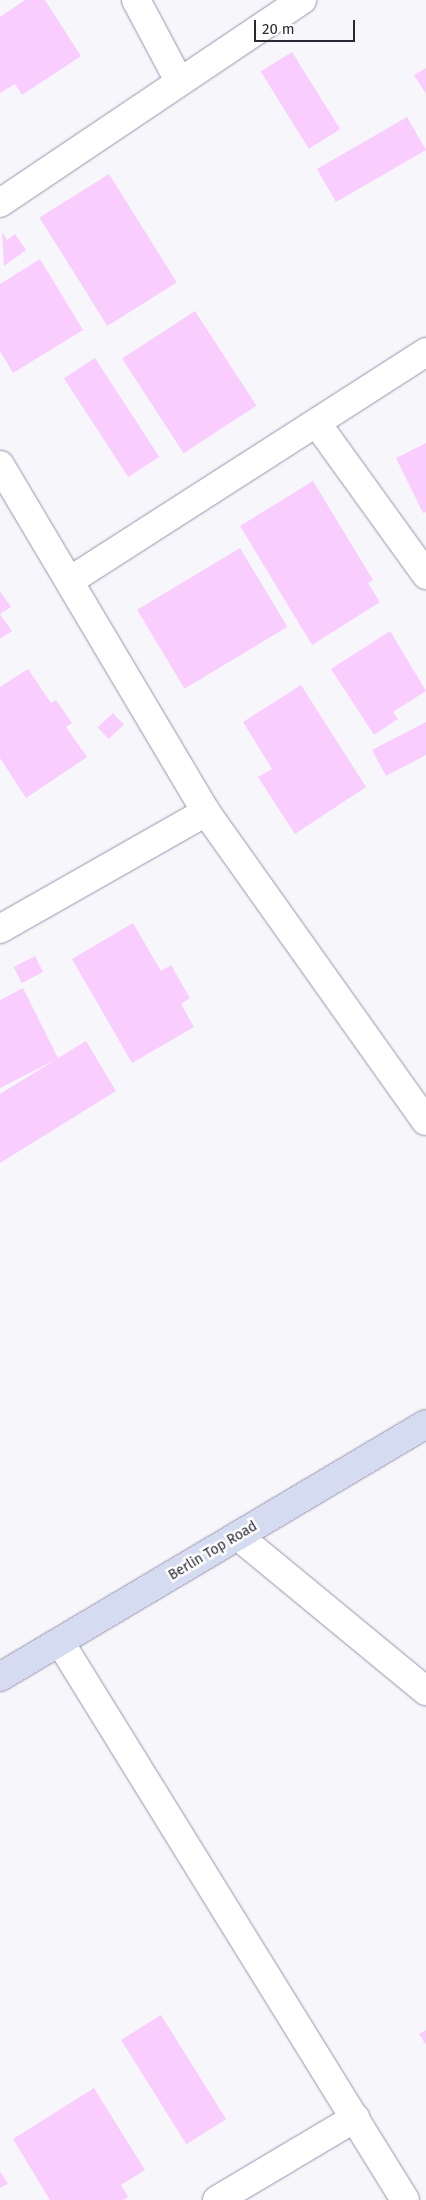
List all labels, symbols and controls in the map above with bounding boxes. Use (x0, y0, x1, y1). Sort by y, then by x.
scale bar (256, 10, 357, 42)
text: 20 m (262, 20, 295, 38)
street label: Berlin Top Road (166, 1518, 260, 1584)

